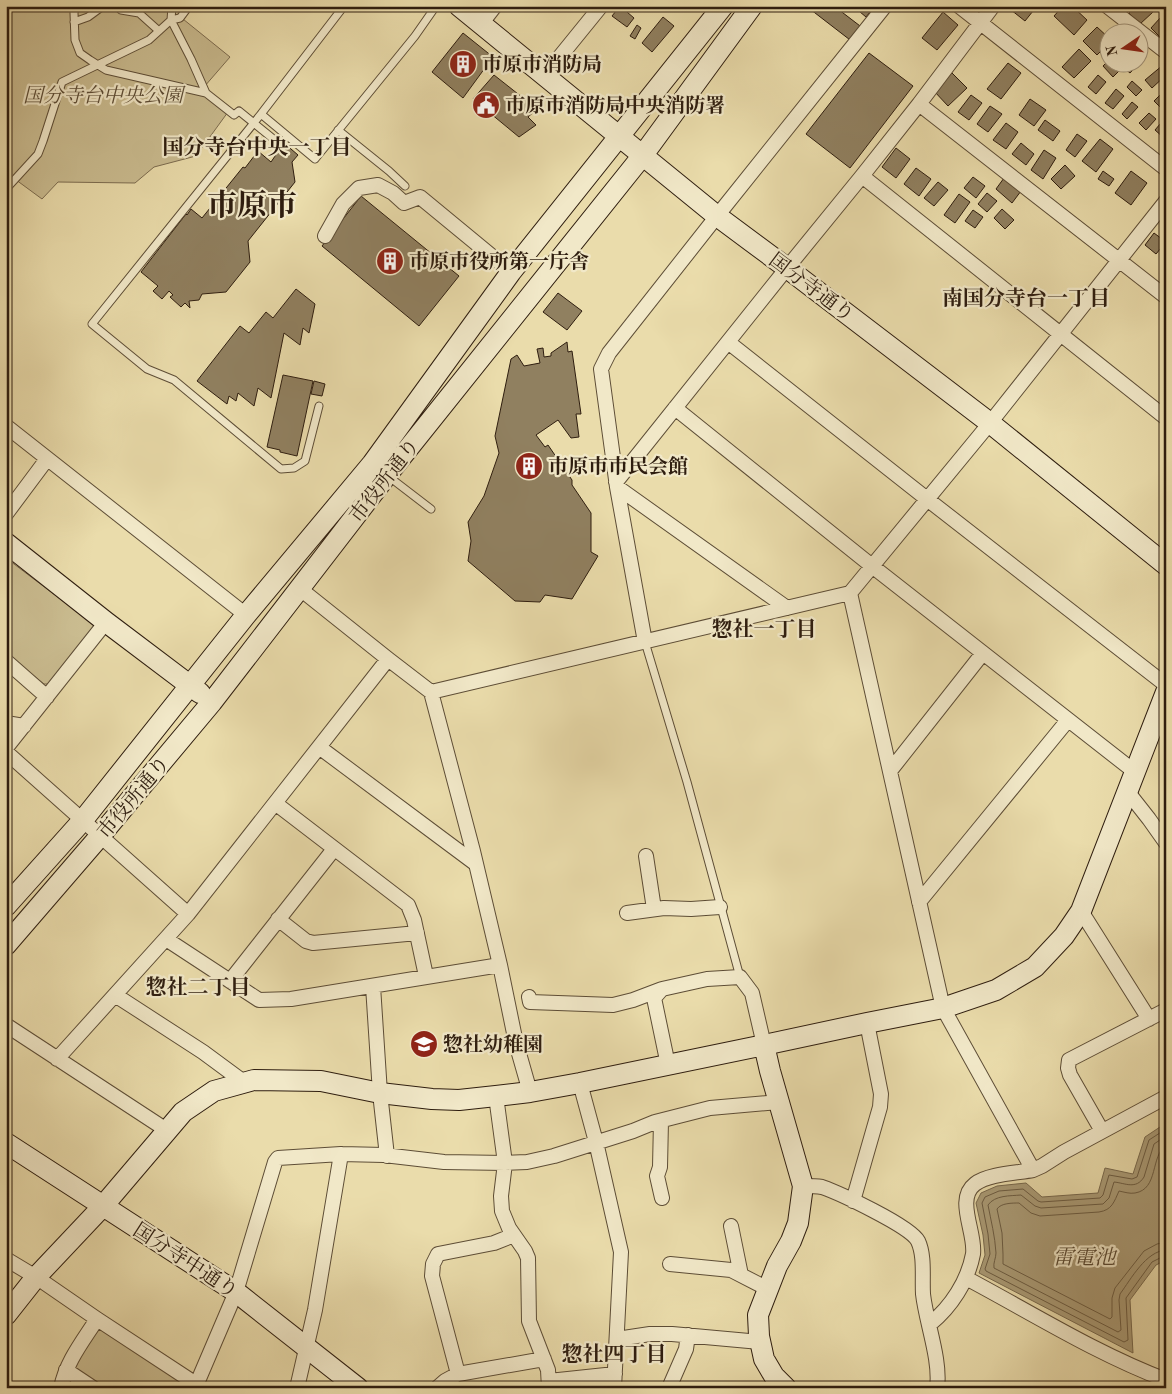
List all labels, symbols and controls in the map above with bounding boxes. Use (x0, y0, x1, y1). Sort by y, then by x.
north arrow (1100, 22, 1150, 72)
text: N (1104, 44, 1120, 57)
building icon: 市原市消防局 (448, 49, 478, 79)
place label: 市原市消防局 (482, 53, 602, 76)
park label: 国分寺台中央公園 (23, 85, 186, 107)
public building icon: 市原市消防局中央消防署 (471, 90, 501, 120)
place label: 市原市消防局中央消防署 (505, 94, 725, 117)
district label: 国分寺台中央一丁目 (163, 136, 352, 159)
district label: 市原市 (207, 189, 297, 222)
building icon: 市原市役所第一庁舎 (375, 246, 405, 276)
street label: 国分寺通り (765, 249, 858, 327)
place label: 市原市役所第一庁舎 (409, 250, 589, 273)
district label: 南国分寺台一丁目 (942, 287, 1110, 310)
street label: 市役所通り (345, 434, 424, 527)
building icon: 市原市市民会館 (514, 451, 544, 481)
place label: 市原市市民会館 (548, 455, 688, 478)
district label: 惣社一丁目 (712, 618, 817, 641)
street label: 市役所通り (93, 752, 174, 843)
district label: 惣社二丁目 (146, 976, 251, 999)
school or university icon: 惣社幼稚園 (409, 1029, 439, 1059)
place label: 惣社幼稚園 (443, 1034, 543, 1056)
street label: 国分寺中通り (129, 1219, 242, 1303)
water label: 雷電池 (1053, 1246, 1117, 1269)
district label: 惣社四丁目 (562, 1343, 667, 1366)

